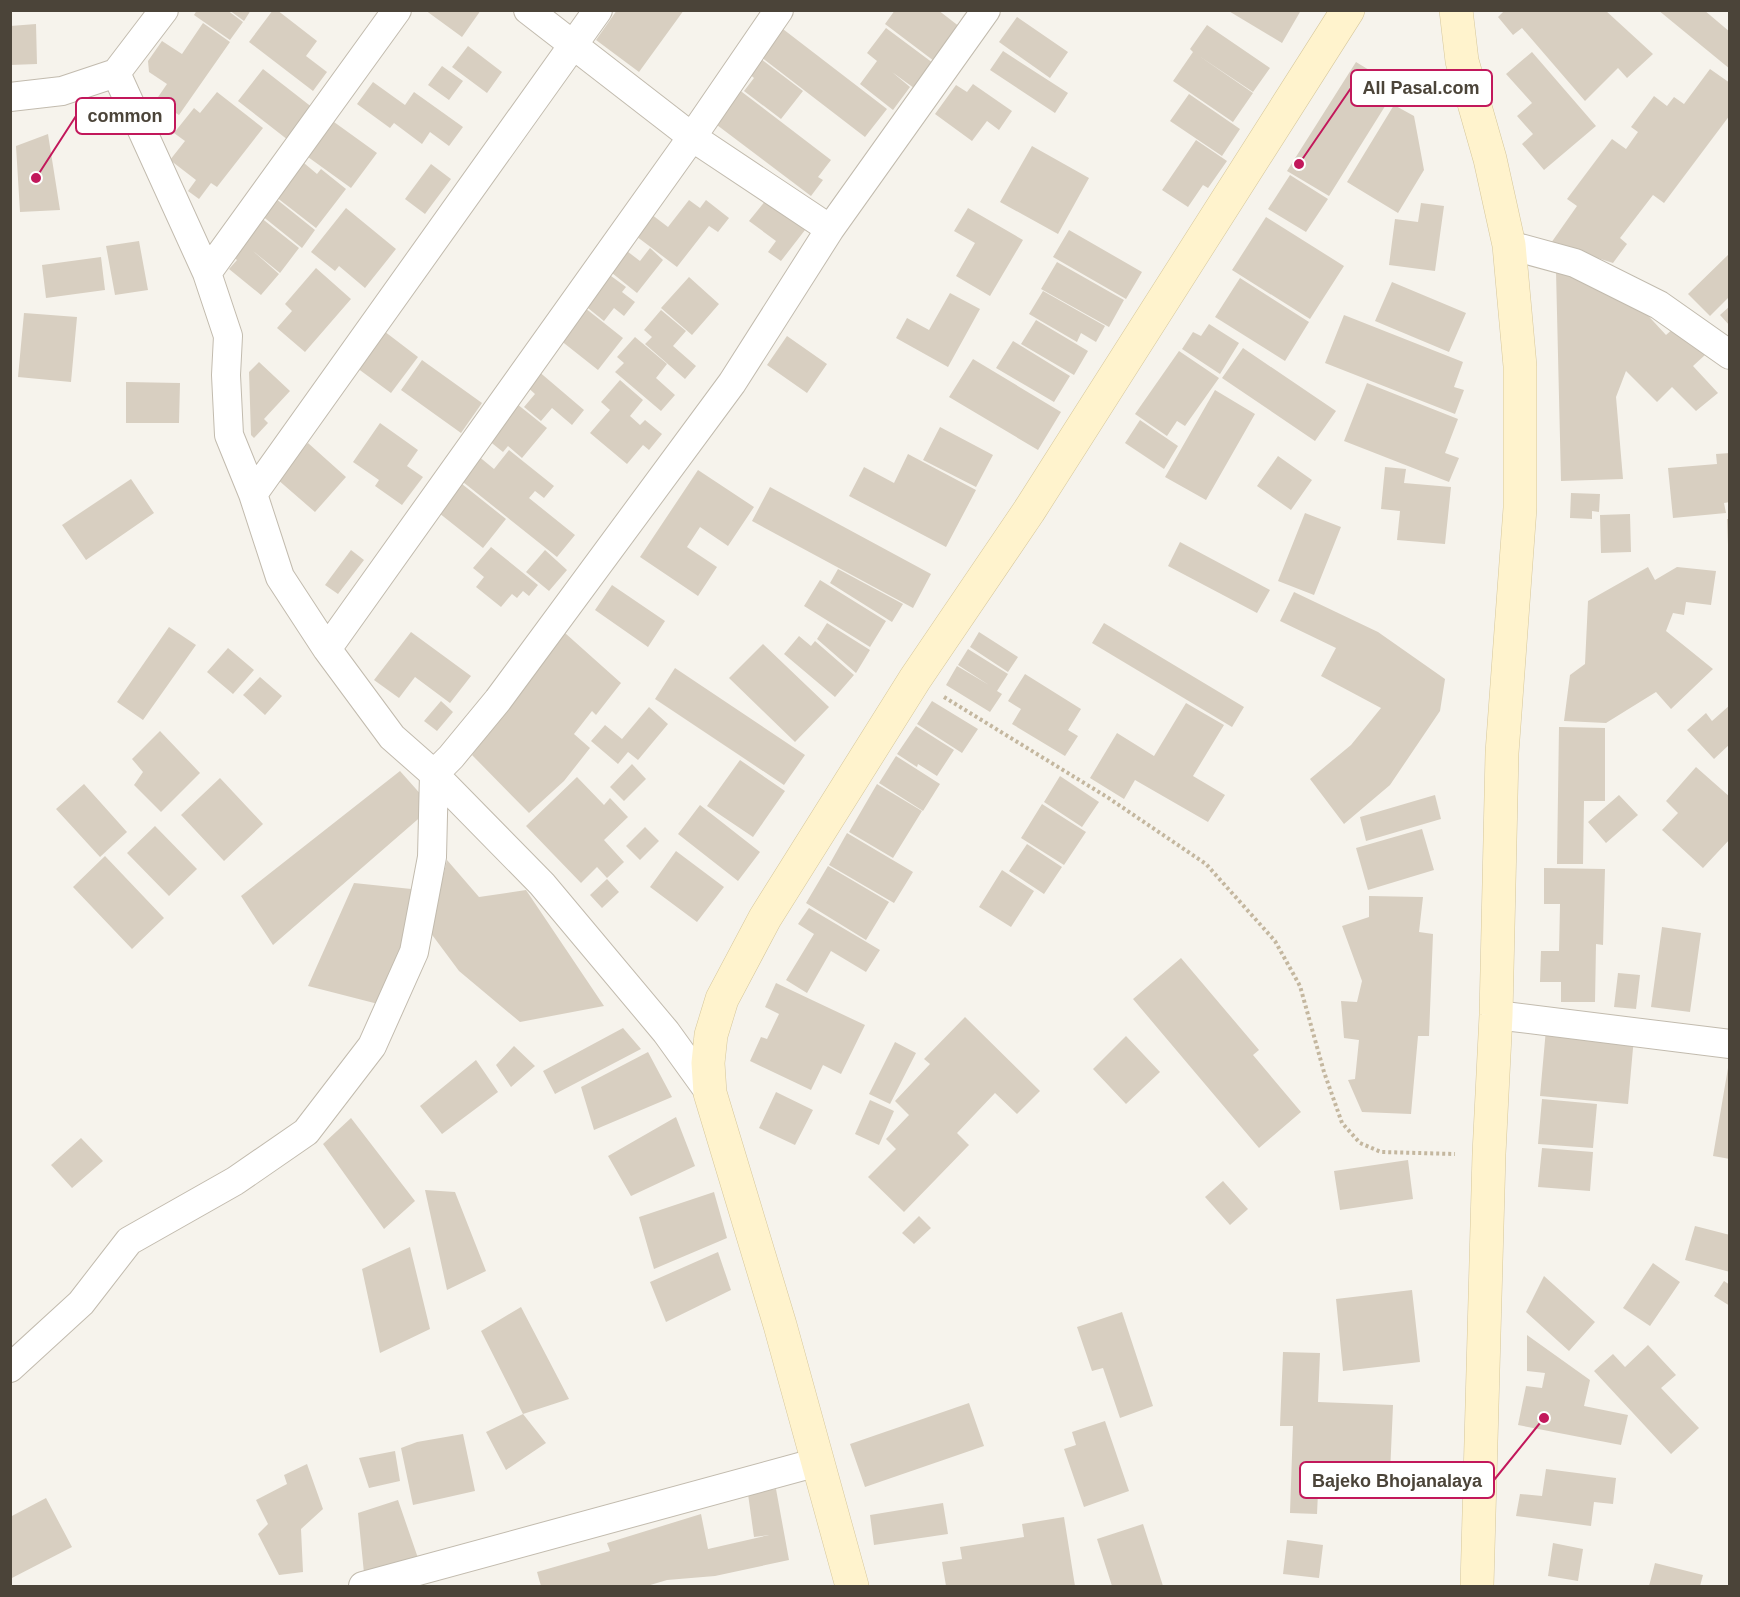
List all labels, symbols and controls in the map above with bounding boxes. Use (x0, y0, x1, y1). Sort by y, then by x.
callout: All Pasal.com (1351, 70, 1492, 106)
text: All Pasal.com (1362, 78, 1480, 98)
callout: common (76, 98, 175, 134)
text: common (87, 106, 163, 126)
callout: Bajeko Bhojanalaya (1300, 1462, 1494, 1498)
text: Bajeko Bhojanalaya (1312, 1471, 1483, 1491)

